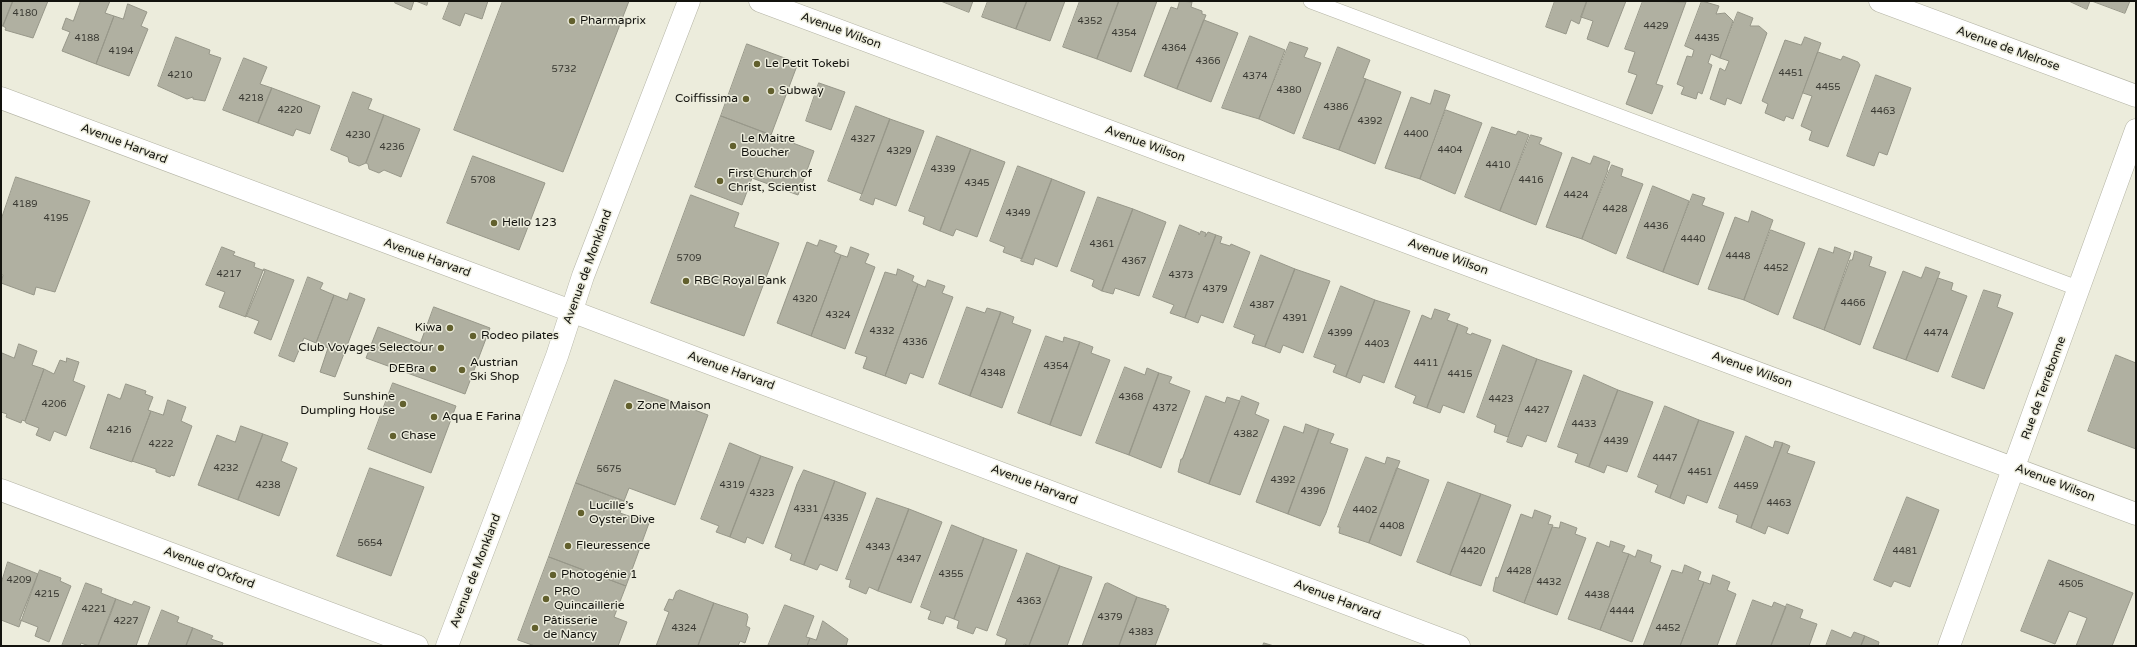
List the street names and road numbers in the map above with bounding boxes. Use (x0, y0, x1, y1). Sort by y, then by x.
street label: Avenue Wilson (799, 10, 883, 52)
street label: Avenue de Melrose (1954, 24, 2062, 74)
street label: Avenue Harvard (79, 121, 169, 167)
street label: Avenue Wilson (1103, 123, 1187, 165)
street label: Avenue de Monkland (561, 208, 615, 326)
street label: Avenue Harvard (382, 236, 472, 280)
street label: Avenue Wilson (1406, 236, 1490, 278)
street label: Rue de Terrebonne (2019, 334, 2069, 442)
street label: Avenue Harvard (686, 349, 776, 393)
street label: Avenue Wilson (1710, 349, 1794, 391)
street label: Avenue Wilson (2013, 461, 2097, 505)
street label: Avenue Harvard (989, 462, 1079, 508)
street label: Avenue de Monkland (448, 512, 504, 630)
street label: Avenue d'Oxford (162, 544, 256, 592)
street label: Avenue Harvard (1292, 577, 1382, 623)

